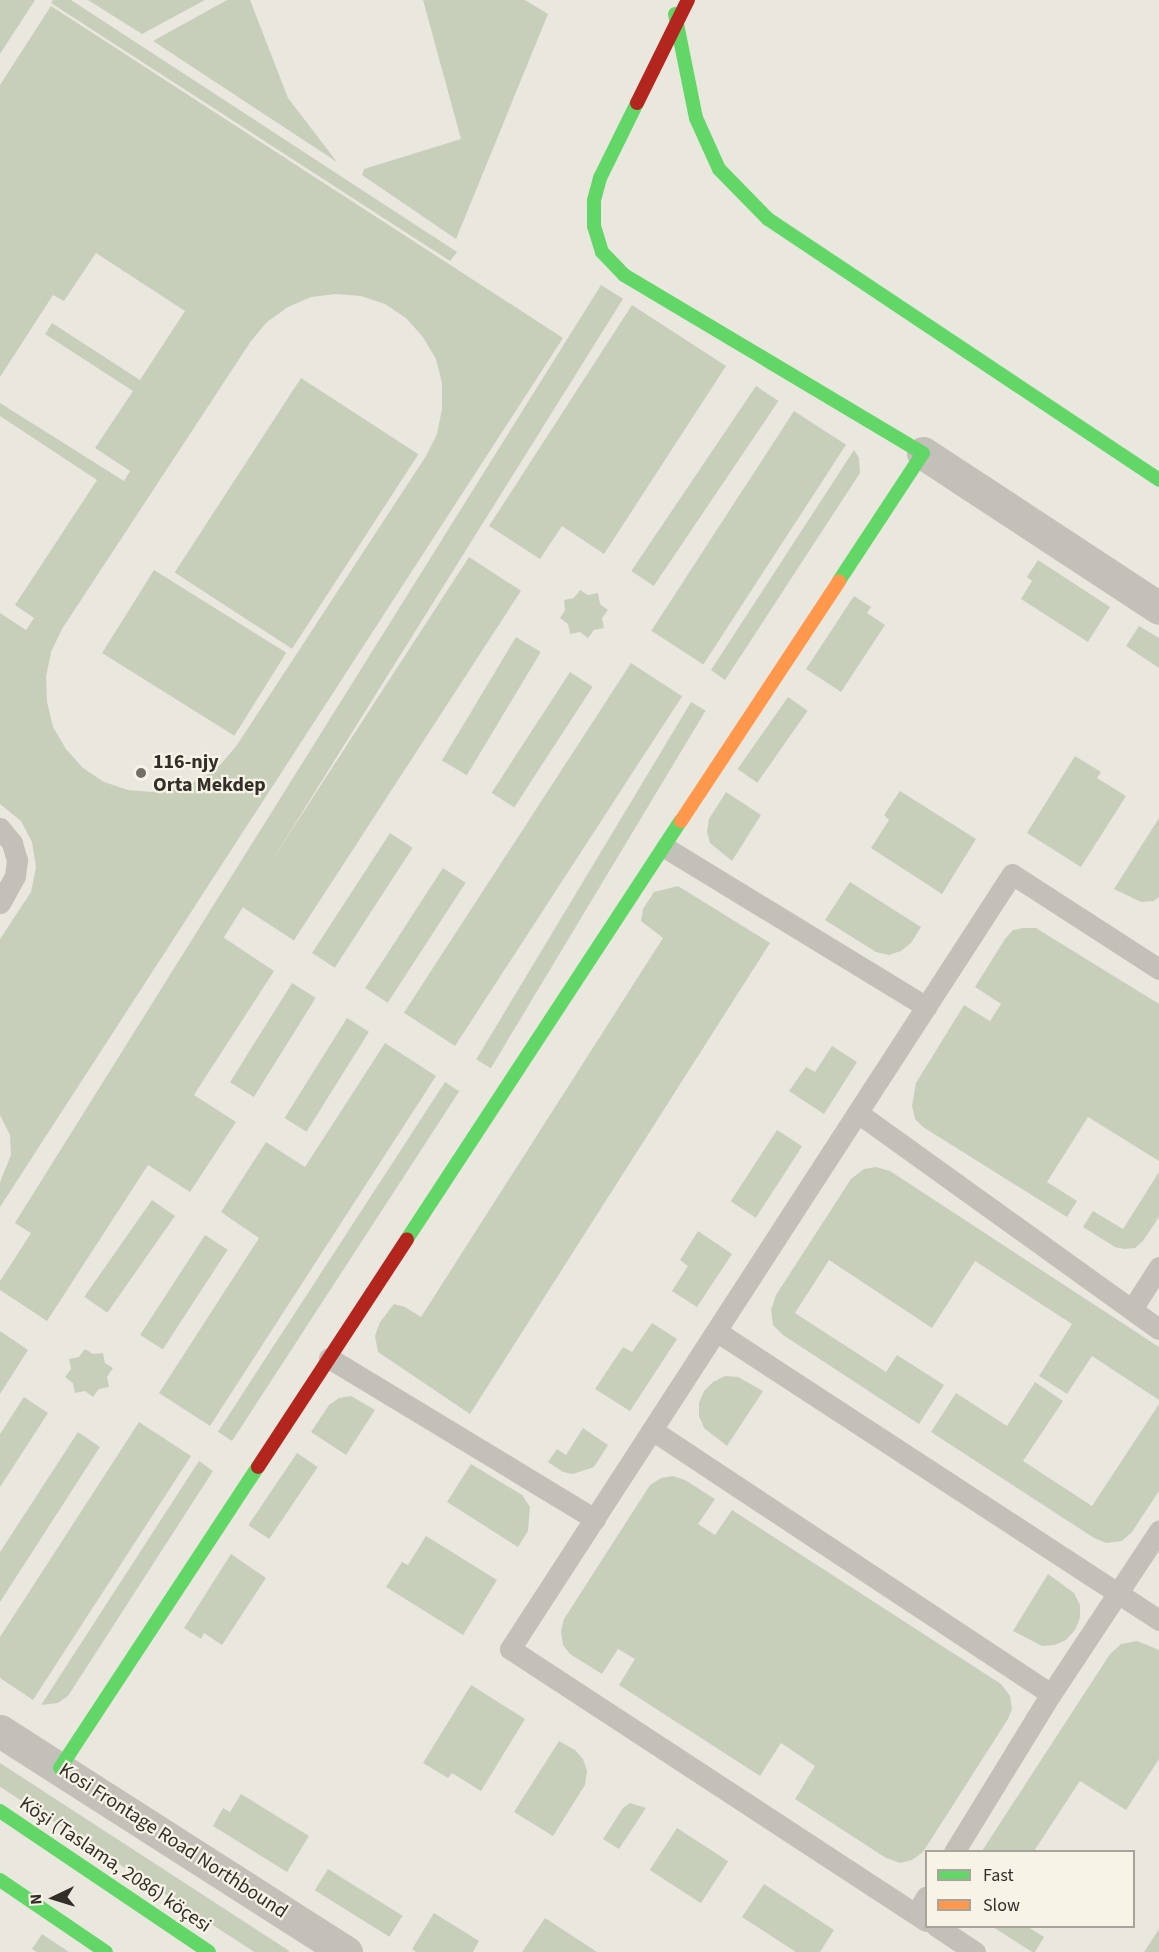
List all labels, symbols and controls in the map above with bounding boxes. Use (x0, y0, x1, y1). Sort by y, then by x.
place label: 116-njy Orta Mekdep (153, 750, 266, 797)
marker: 116-njy Orta Mekdep (134, 766, 148, 780)
street label: Kosi Frontage Road Northbound (54, 1758, 292, 1924)
street label: Köşi (Taslama, 2086) köçesi (15, 1792, 215, 1938)
legend (925, 1850, 1135, 1928)
text: Fast (983, 1863, 1014, 1888)
north arrow (24, 1868, 84, 1928)
text: N (25, 1893, 47, 1905)
text: Slow (983, 1893, 1020, 1918)

